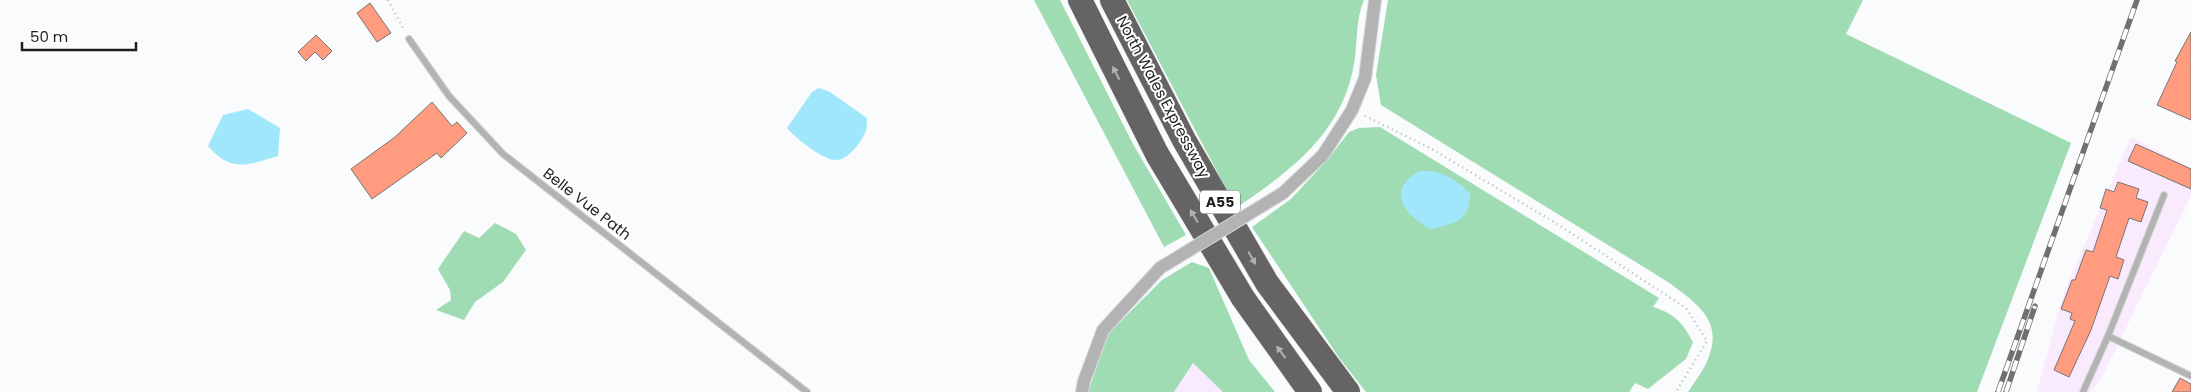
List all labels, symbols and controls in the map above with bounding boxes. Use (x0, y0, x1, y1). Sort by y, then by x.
street label: North Wales Expressway (1112, 12, 1215, 182)
scale bar (22, 20, 136, 52)
text: 50 m (30, 26, 68, 47)
one-way arrow (1112, 66, 1120, 80)
street label: Belle Vue Path (539, 163, 636, 245)
road number: A55 (1200, 190, 1240, 213)
one-way arrow (1189, 209, 1198, 222)
one-way arrow (1248, 251, 1257, 264)
one-way arrow (1276, 345, 1286, 359)

